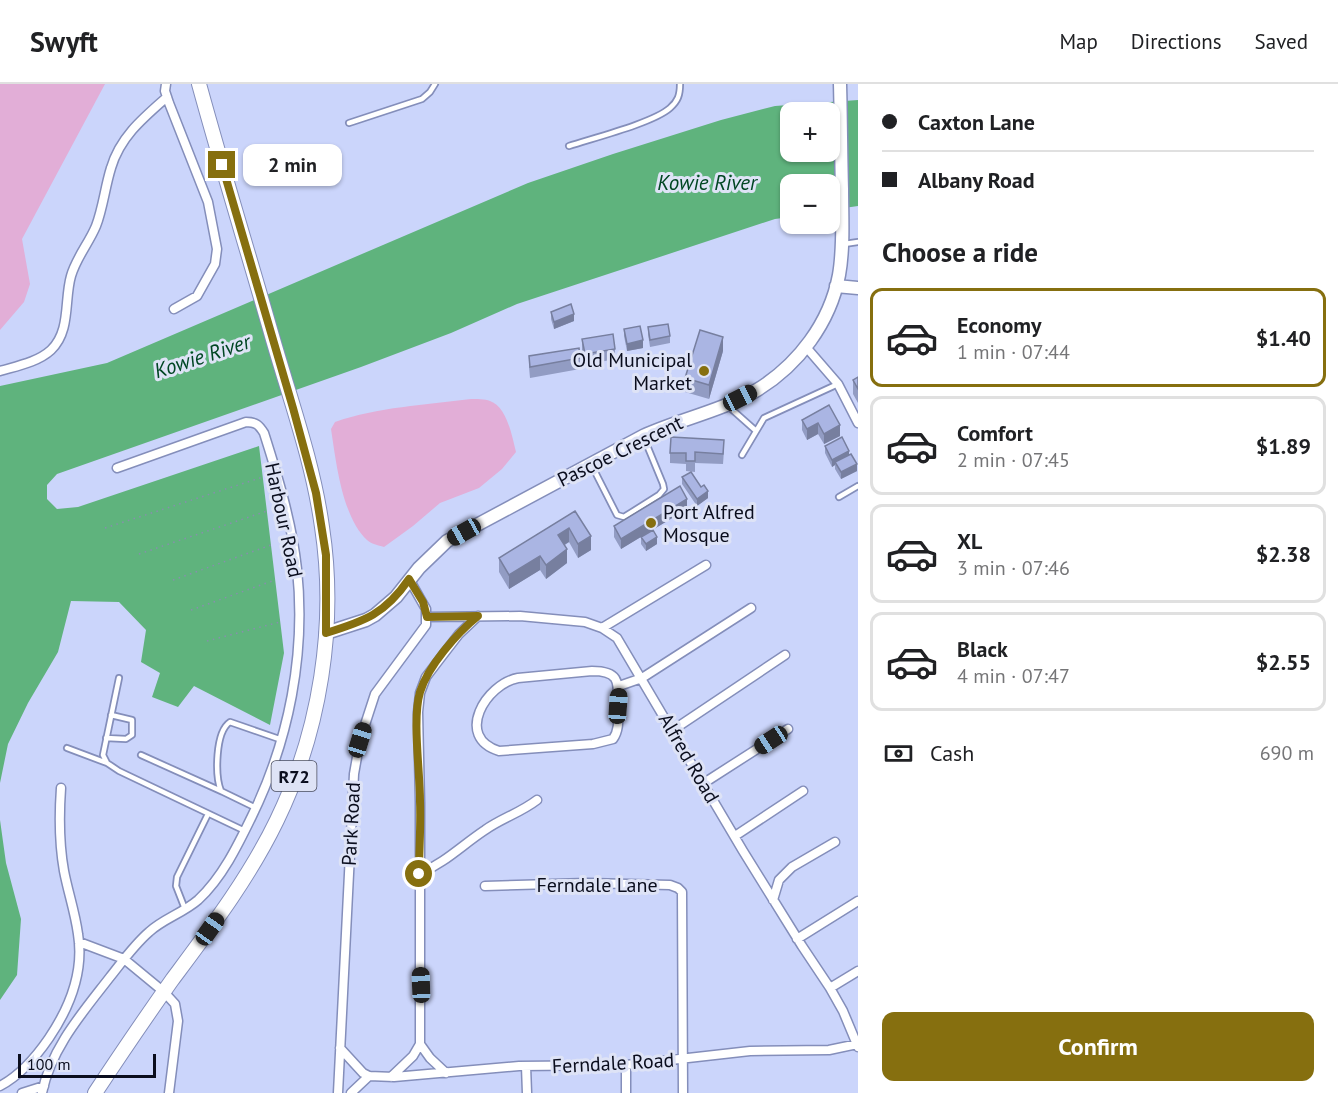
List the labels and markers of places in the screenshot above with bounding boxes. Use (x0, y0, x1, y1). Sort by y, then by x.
place label: Old Municipal Market (573, 347, 692, 396)
marker: Old Municipal Market (697, 364, 711, 378)
place label: Port Alfred Mosque (663, 499, 755, 548)
marker: Port Alfred Mosque (644, 516, 658, 530)

